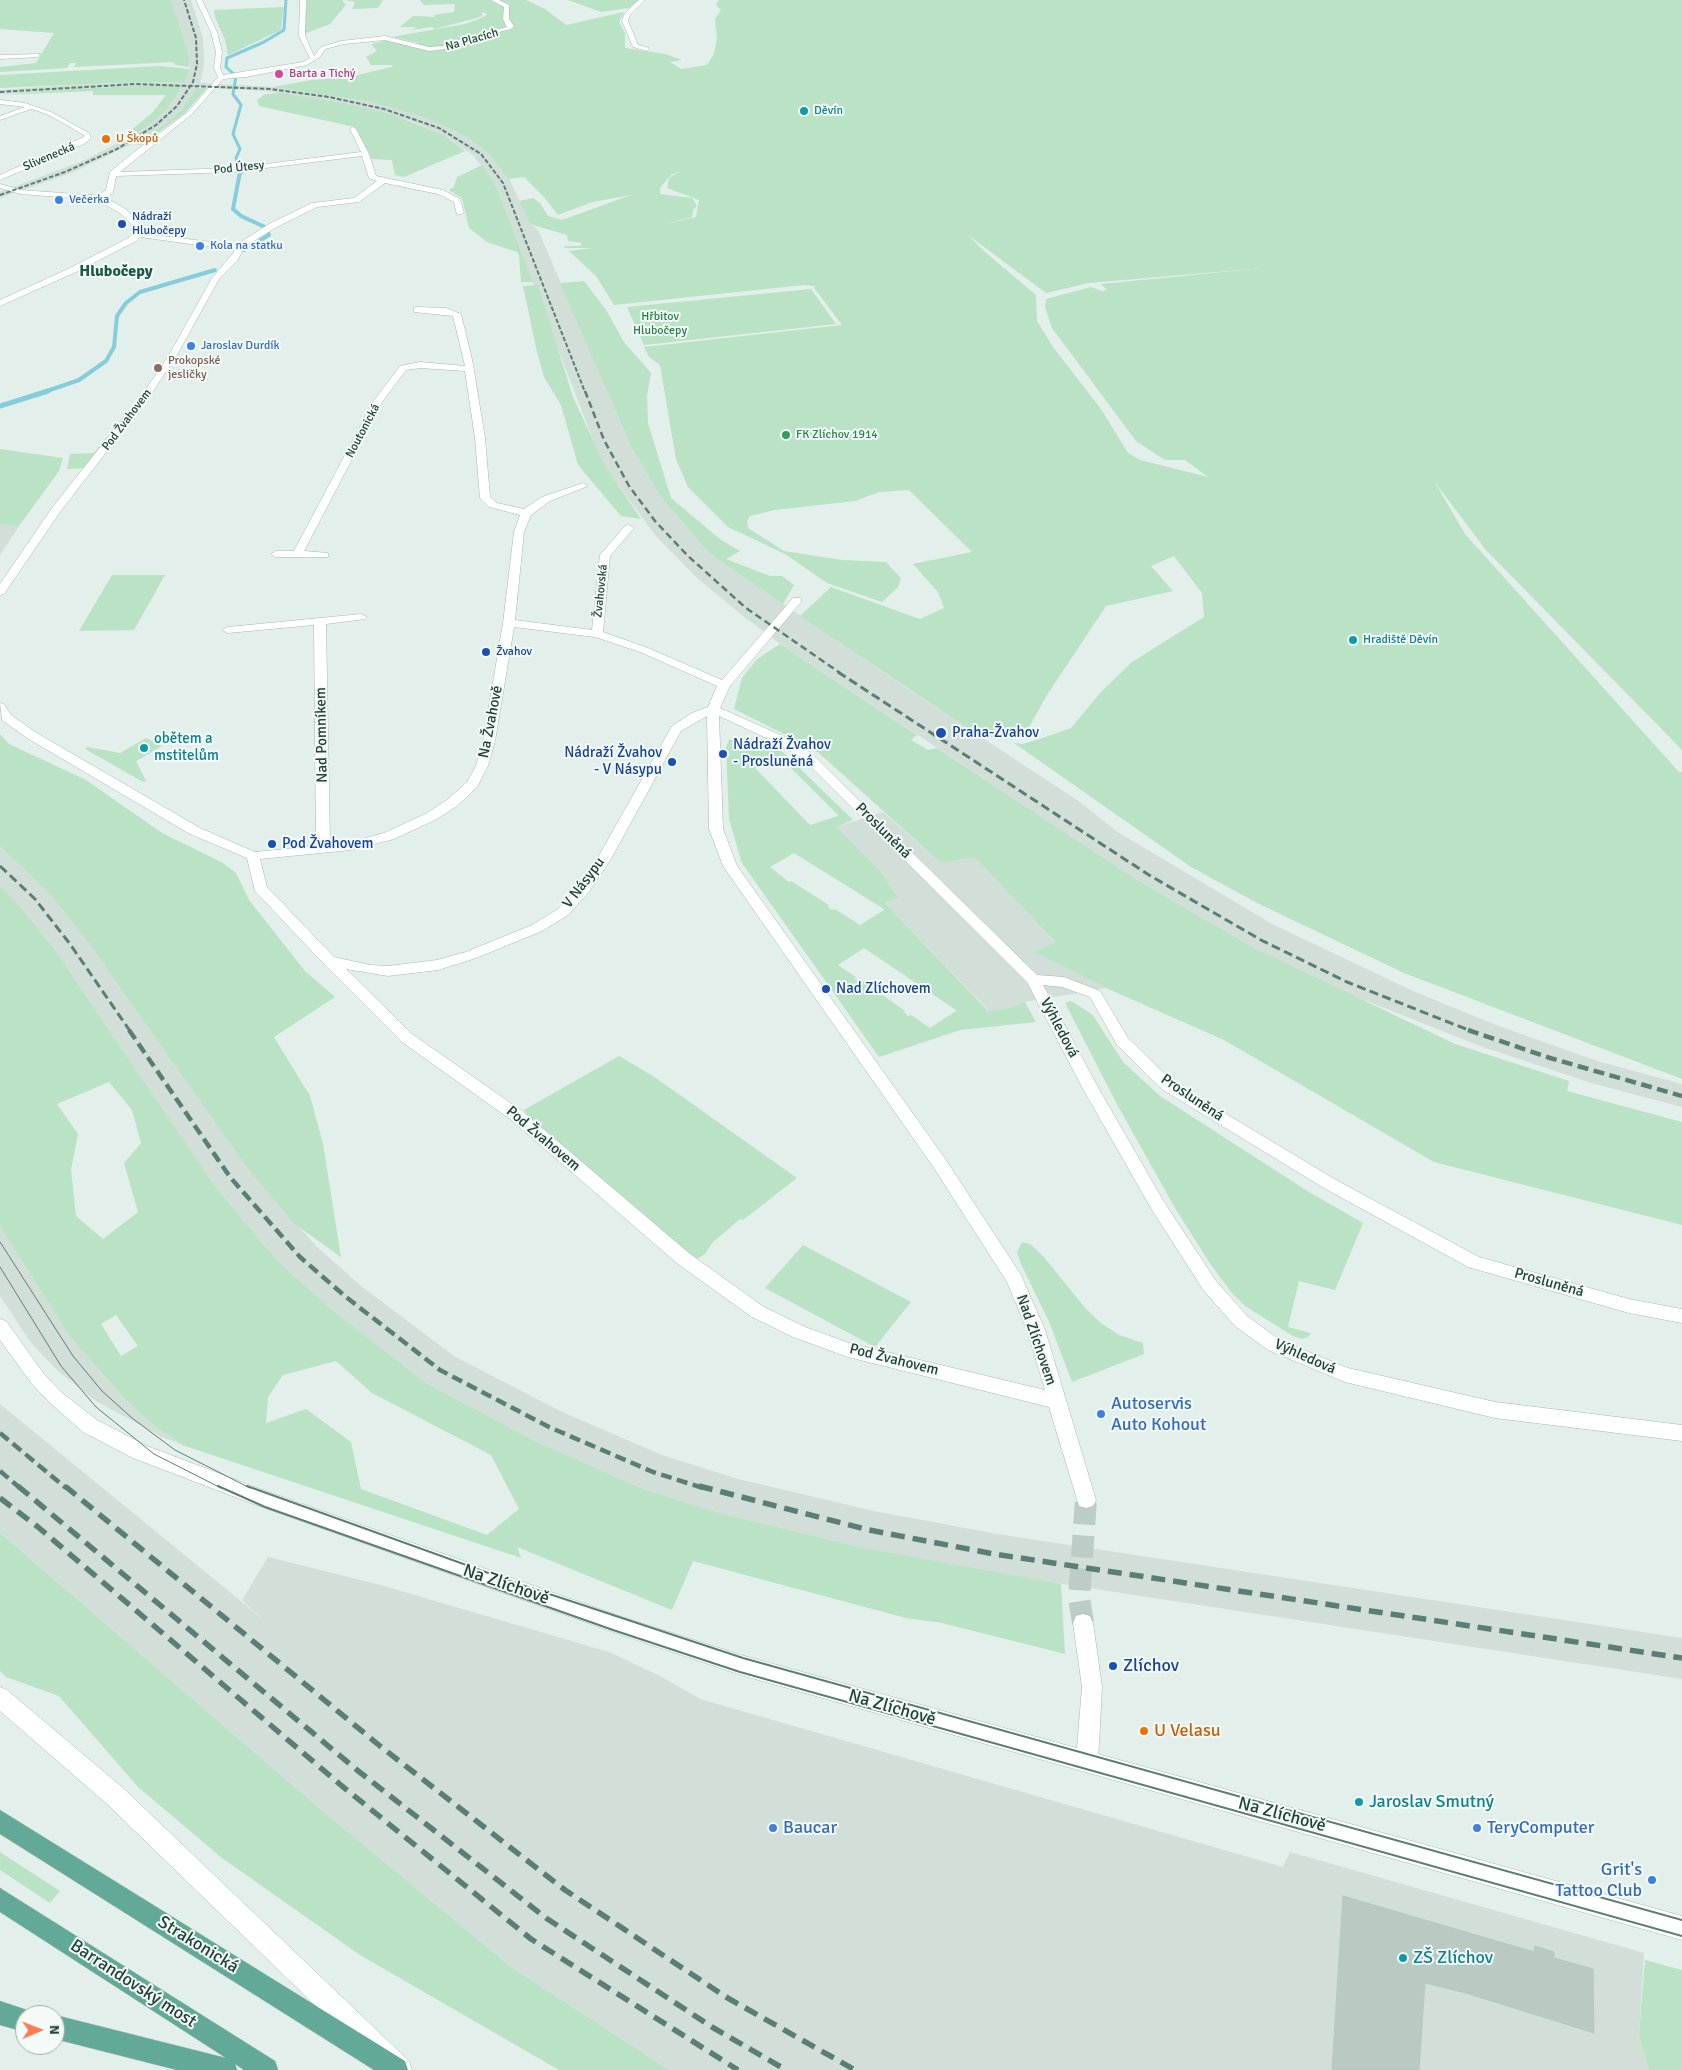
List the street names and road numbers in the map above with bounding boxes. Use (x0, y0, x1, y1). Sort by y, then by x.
street label: Na Placích (444, 26, 500, 54)
street label: Slivenecká (21, 140, 77, 174)
street label: Pod Útesy (213, 158, 265, 178)
street label: Pod Žvahovem (99, 386, 155, 454)
street label: Noutonická (343, 402, 383, 460)
street label: Žvahovská (591, 564, 611, 618)
street label: Na Žvahově (475, 684, 507, 760)
street label: Nad Pomníkem (312, 687, 332, 783)
street label: Prosluněná (851, 799, 915, 863)
street label: V Násypu (559, 854, 609, 912)
street label: Výhledová (1036, 995, 1082, 1061)
street label: Prosluněná (1157, 1070, 1227, 1126)
street label: Pod Žvahovem (502, 1103, 584, 1175)
street label: Prosluněná (1512, 1264, 1586, 1302)
street label: Nad Zlíchovem (1012, 1292, 1060, 1388)
street label: Výhledová (1272, 1336, 1338, 1378)
street label: Pod Žvahovem (847, 1340, 941, 1380)
street label: Na Zlíchově (460, 1560, 552, 1610)
street label: Na Zlíchově (846, 1685, 938, 1731)
street label: Na Zlíchově (1236, 1793, 1328, 1837)
street label: Strakonická (154, 1912, 242, 1978)
street label: Barrandovský most (66, 1935, 200, 2033)

